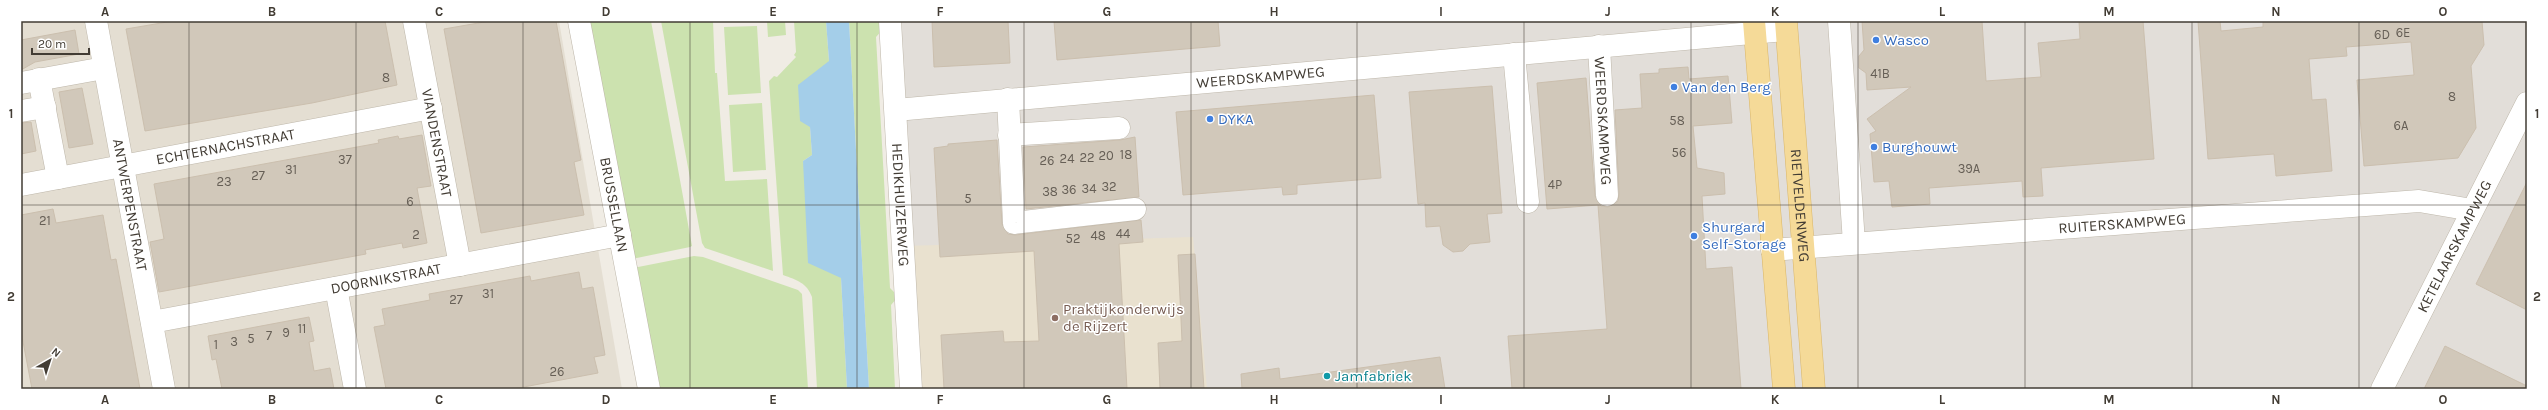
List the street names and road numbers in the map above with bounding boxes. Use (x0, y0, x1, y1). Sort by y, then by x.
street label: WEERDSKAMPWEG (1591, 56, 1615, 186)
street label: WEERDSKAMPWEG (1196, 63, 1325, 92)
street label: VIANDENSTRAAT (418, 87, 456, 199)
street label: ECHTERNACHSTRAAT (155, 125, 297, 168)
street label: ANTWERPENSTRAAT (109, 137, 151, 273)
street label: HEDIKHUIZERWEG (888, 142, 913, 267)
street label: RIETVELDENWEG (1787, 148, 1813, 263)
street label: BRUSSELLAAN (596, 156, 632, 254)
street label: KETELAARSKAMPWEG (2413, 177, 2495, 316)
street label: RUITERSKAMPWEG (2058, 210, 2186, 237)
street label: DOORNIKSTRAAT (329, 259, 443, 298)

